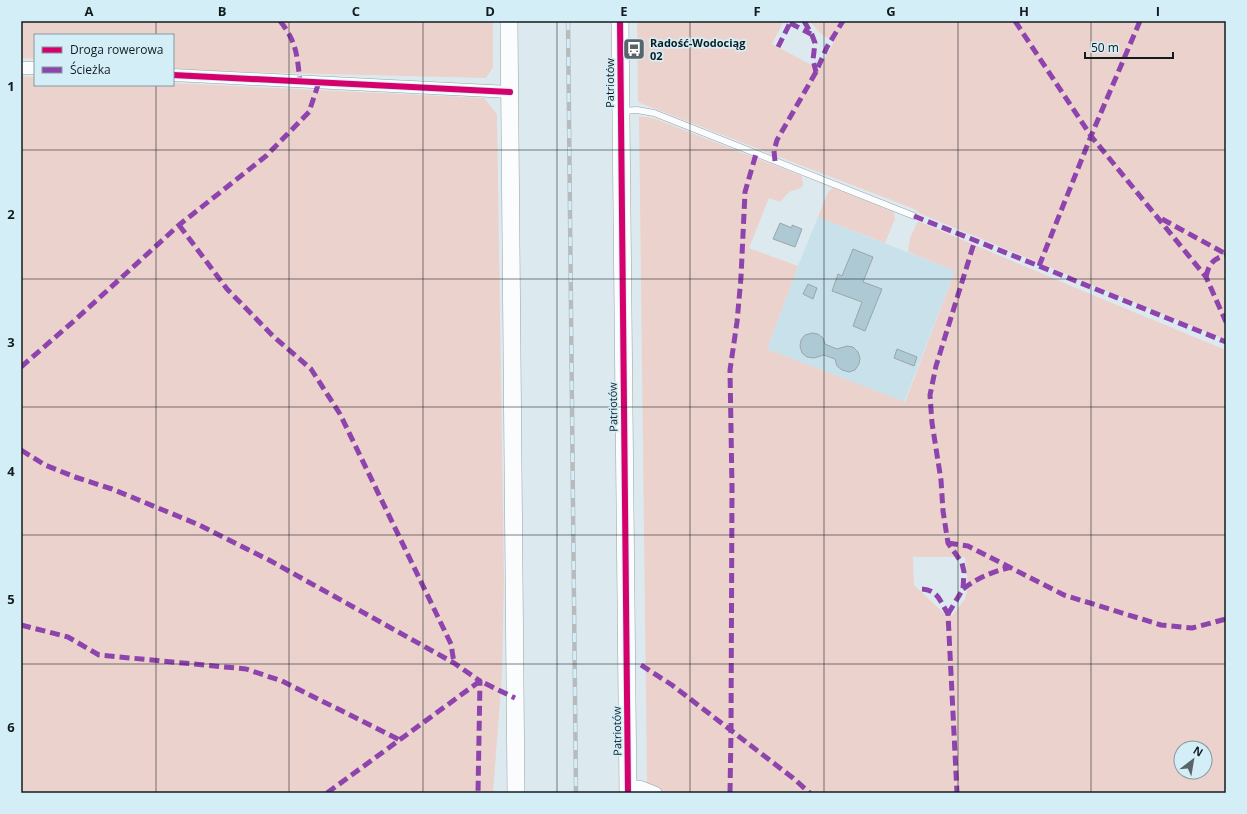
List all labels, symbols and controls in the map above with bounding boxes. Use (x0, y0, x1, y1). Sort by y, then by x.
text: A (85, 2, 94, 20)
text: B (218, 2, 227, 20)
text: C (352, 2, 360, 20)
text: D (485, 2, 495, 20)
text: E (620, 2, 628, 20)
text: F (753, 2, 761, 20)
text: G (886, 2, 896, 20)
text: H (1019, 2, 1029, 20)
text: I (1156, 2, 1160, 20)
legend (34, 34, 174, 86)
scale bar (1085, 34, 1173, 60)
place label: Radość-Wodociąg 02 (650, 35, 746, 63)
bus stop icon: Radość-Wodociąg 02 (621, 36, 647, 62)
text: 50 m (1091, 39, 1119, 56)
text: Droga rowerowa (70, 41, 163, 58)
street label: Patriotów (602, 58, 617, 108)
text: Ścieżka (70, 61, 111, 78)
text: 1 (7, 77, 15, 95)
text: 2 (7, 205, 15, 223)
text: 3 (7, 333, 15, 351)
street label: Patriotów (605, 382, 620, 432)
text: 4 (7, 462, 15, 480)
text: 5 (7, 590, 15, 608)
street label: Patriotów (609, 706, 624, 756)
text: 6 (7, 718, 15, 736)
north arrow (1173, 740, 1213, 780)
text: N (1191, 742, 1206, 760)

